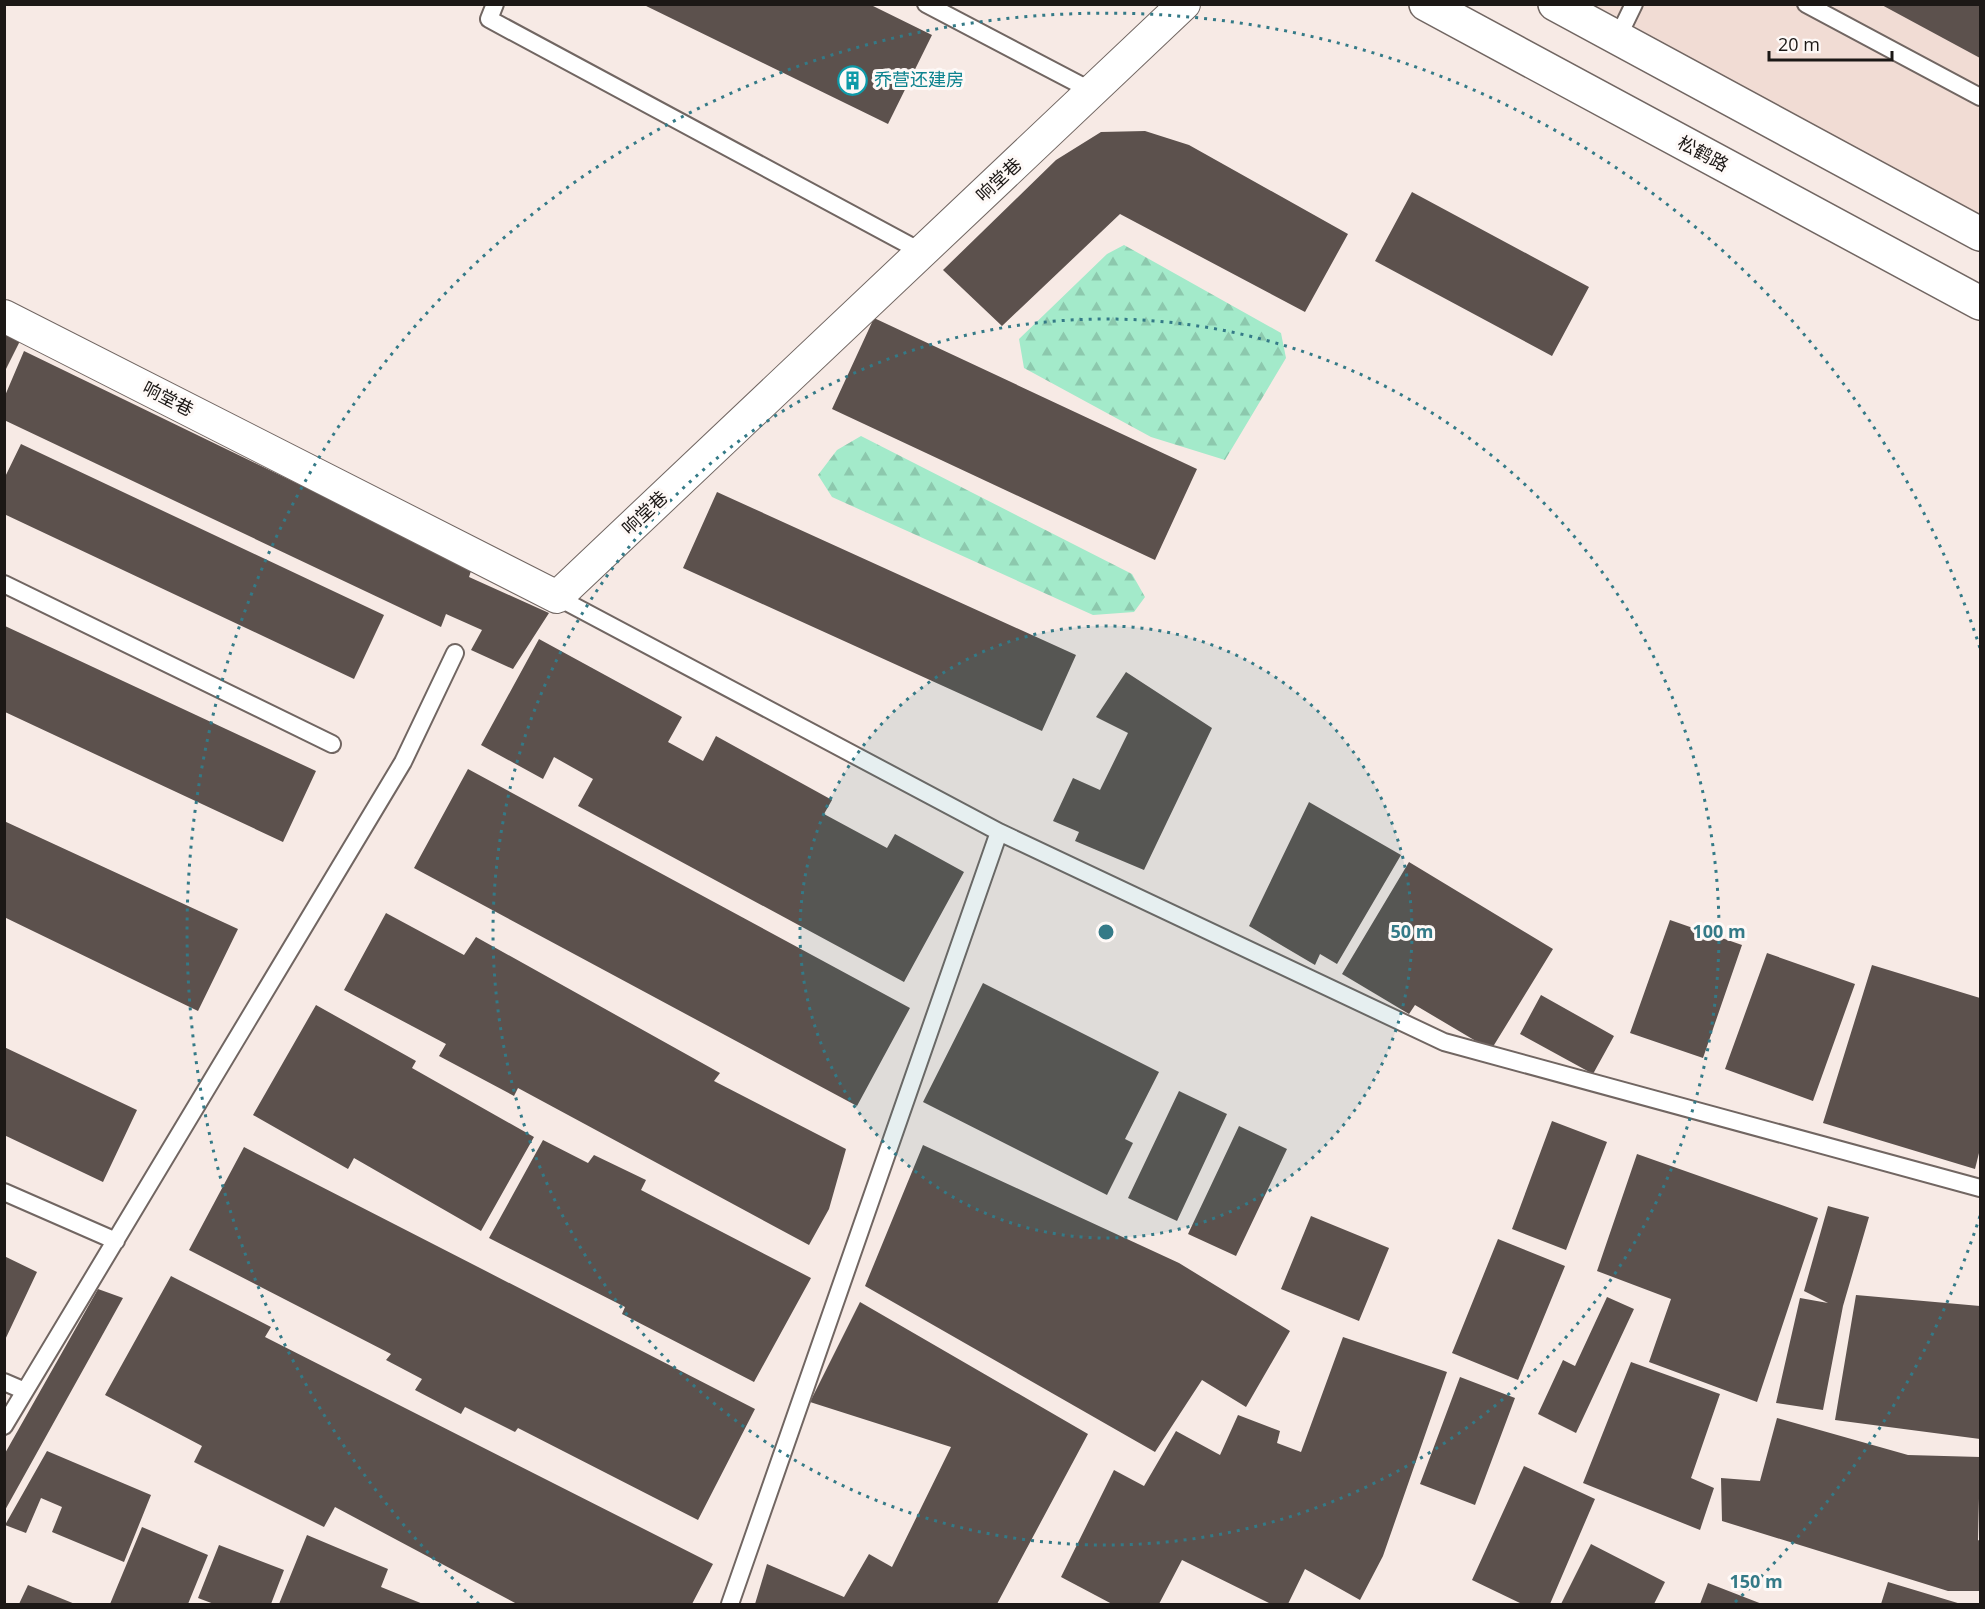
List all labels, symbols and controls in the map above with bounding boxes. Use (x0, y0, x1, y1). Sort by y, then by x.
scale bar (1769, 24, 1892, 62)
text: 20 m (1778, 32, 1820, 56)
building icon: 乔营还建房 (837, 64, 869, 96)
place label: 乔营还建房 (874, 67, 964, 91)
street label: 松鹤路 (1674, 130, 1733, 176)
street label: 响堂巷 (970, 152, 1026, 206)
street label: 响堂巷 (139, 375, 198, 421)
street label: 响堂巷 (616, 485, 672, 539)
text: 50 m (1391, 919, 1433, 943)
text: 100 m (1692, 919, 1746, 943)
centre of rings (1096, 922, 1116, 942)
text: 150 m (1729, 1569, 1783, 1593)

